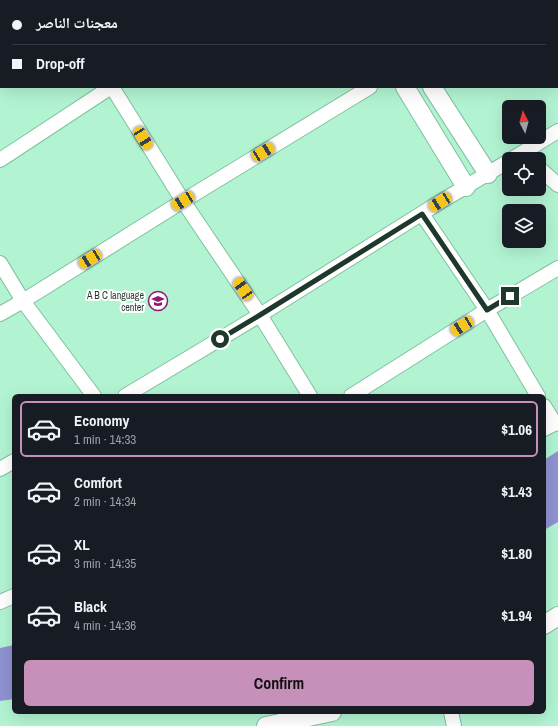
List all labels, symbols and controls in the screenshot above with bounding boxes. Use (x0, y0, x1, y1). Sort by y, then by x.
text: معجنات الناصر (36, 12, 118, 33)
text: Drop-off (36, 53, 85, 74)
north arrow (502, 100, 546, 144)
map controls (502, 100, 546, 248)
car (132, 125, 154, 151)
car (250, 141, 276, 163)
button: locate (502, 152, 546, 196)
car (170, 190, 196, 212)
car (427, 191, 453, 213)
button: layers (502, 204, 546, 248)
car (77, 248, 103, 270)
car (231, 276, 255, 302)
route end (501, 287, 519, 305)
place label: A B C language center (86, 289, 144, 314)
school or university icon: A B C language center (147, 290, 169, 312)
car (449, 315, 475, 337)
route start (211, 330, 229, 348)
text: Economy (74, 410, 129, 431)
icon: car (26, 411, 62, 447)
text: $1.06 (501, 419, 532, 440)
text: 1 min · 14:33 (74, 431, 136, 448)
text: Comfort (74, 472, 122, 493)
icon: car (26, 473, 62, 509)
text: $1.43 (501, 481, 532, 502)
text: 2 min · 14:34 (74, 493, 136, 510)
text: XL (74, 534, 90, 555)
icon: car (26, 535, 62, 571)
text: $1.80 (501, 543, 532, 564)
text: 3 min · 14:35 (74, 555, 136, 572)
text: Black (74, 596, 107, 617)
icon: car (26, 597, 62, 633)
text: $1.94 (501, 605, 532, 626)
text: 4 min · 14:36 (74, 617, 136, 634)
button: Confirm (24, 660, 534, 706)

